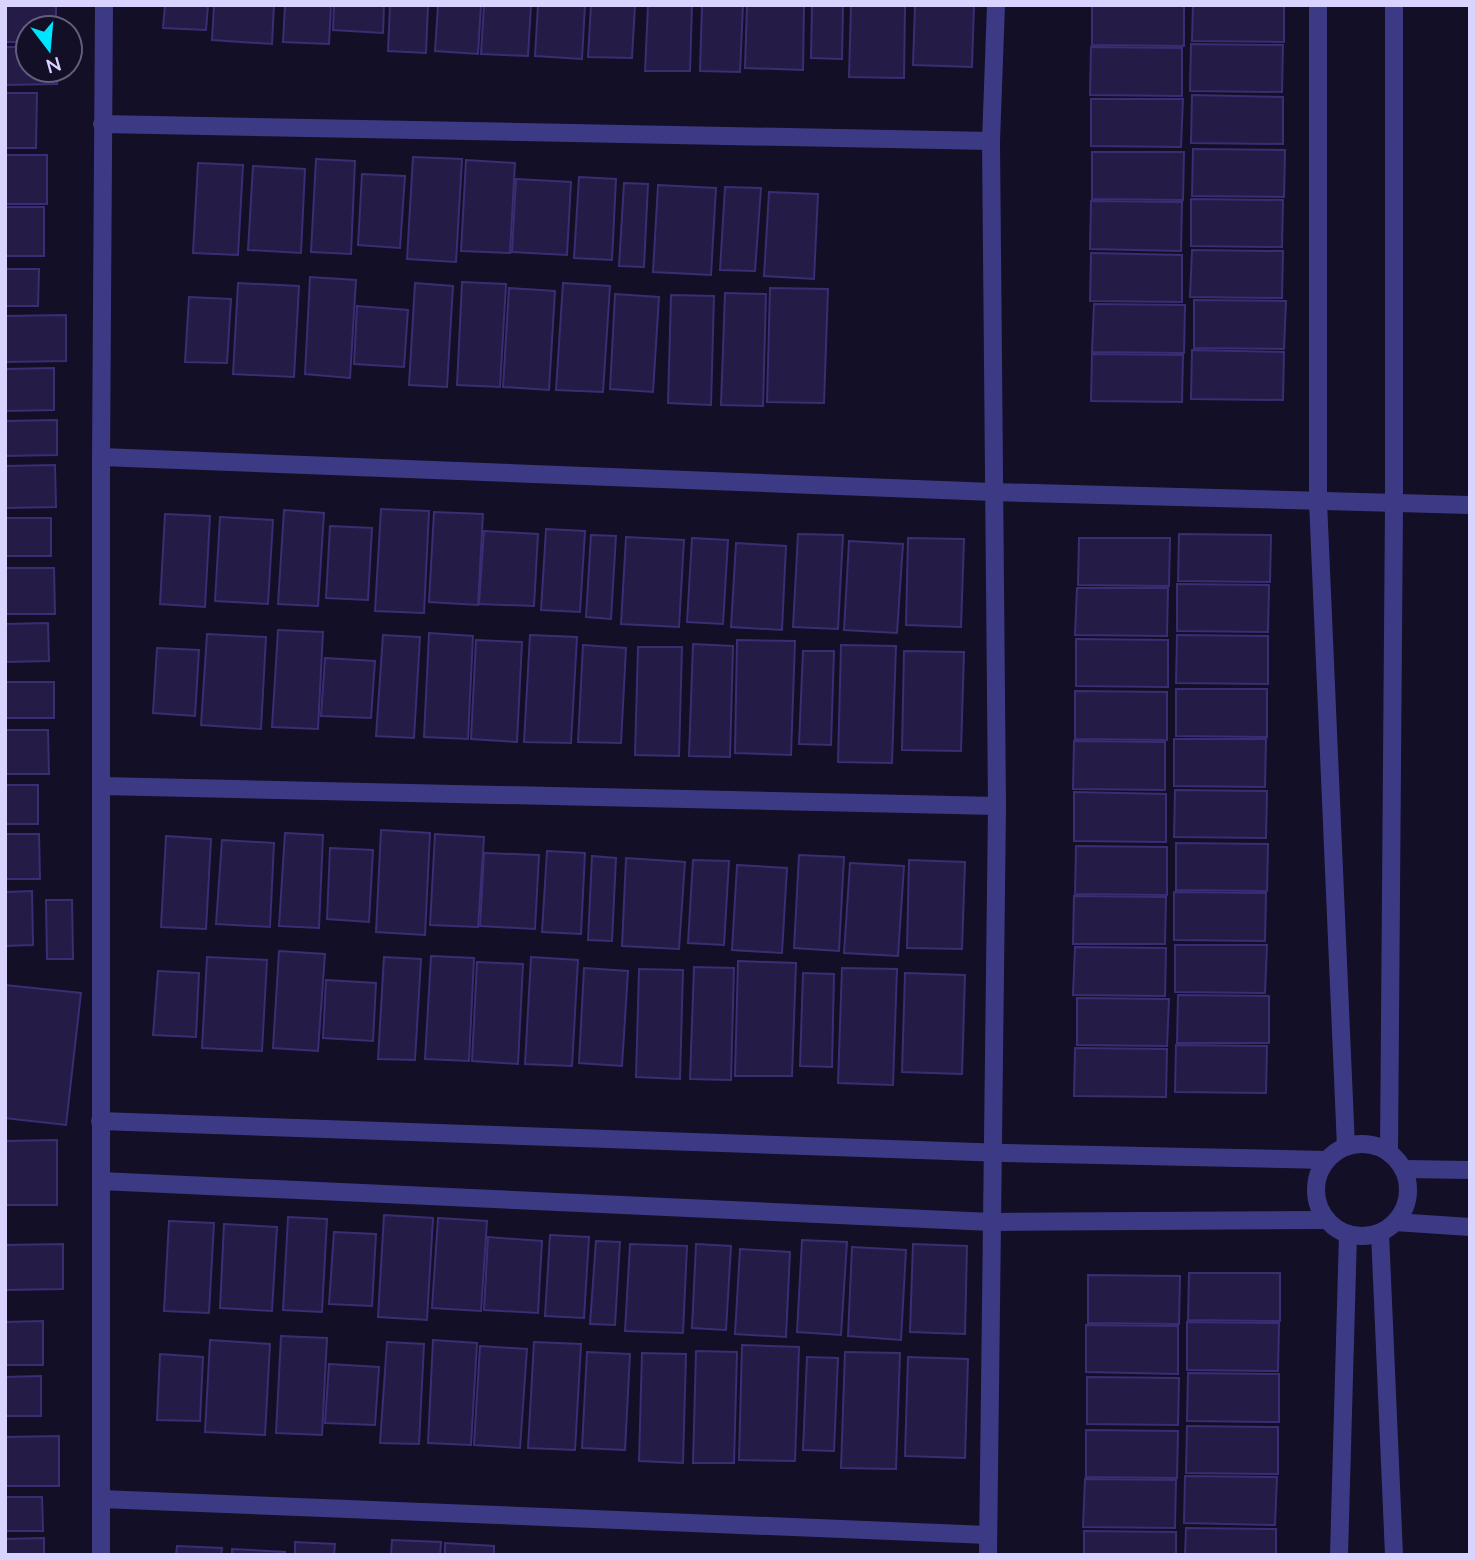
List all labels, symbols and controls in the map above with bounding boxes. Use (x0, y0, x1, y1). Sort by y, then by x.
north arrow (14, 14, 84, 84)
text: N (44, 53, 64, 79)

